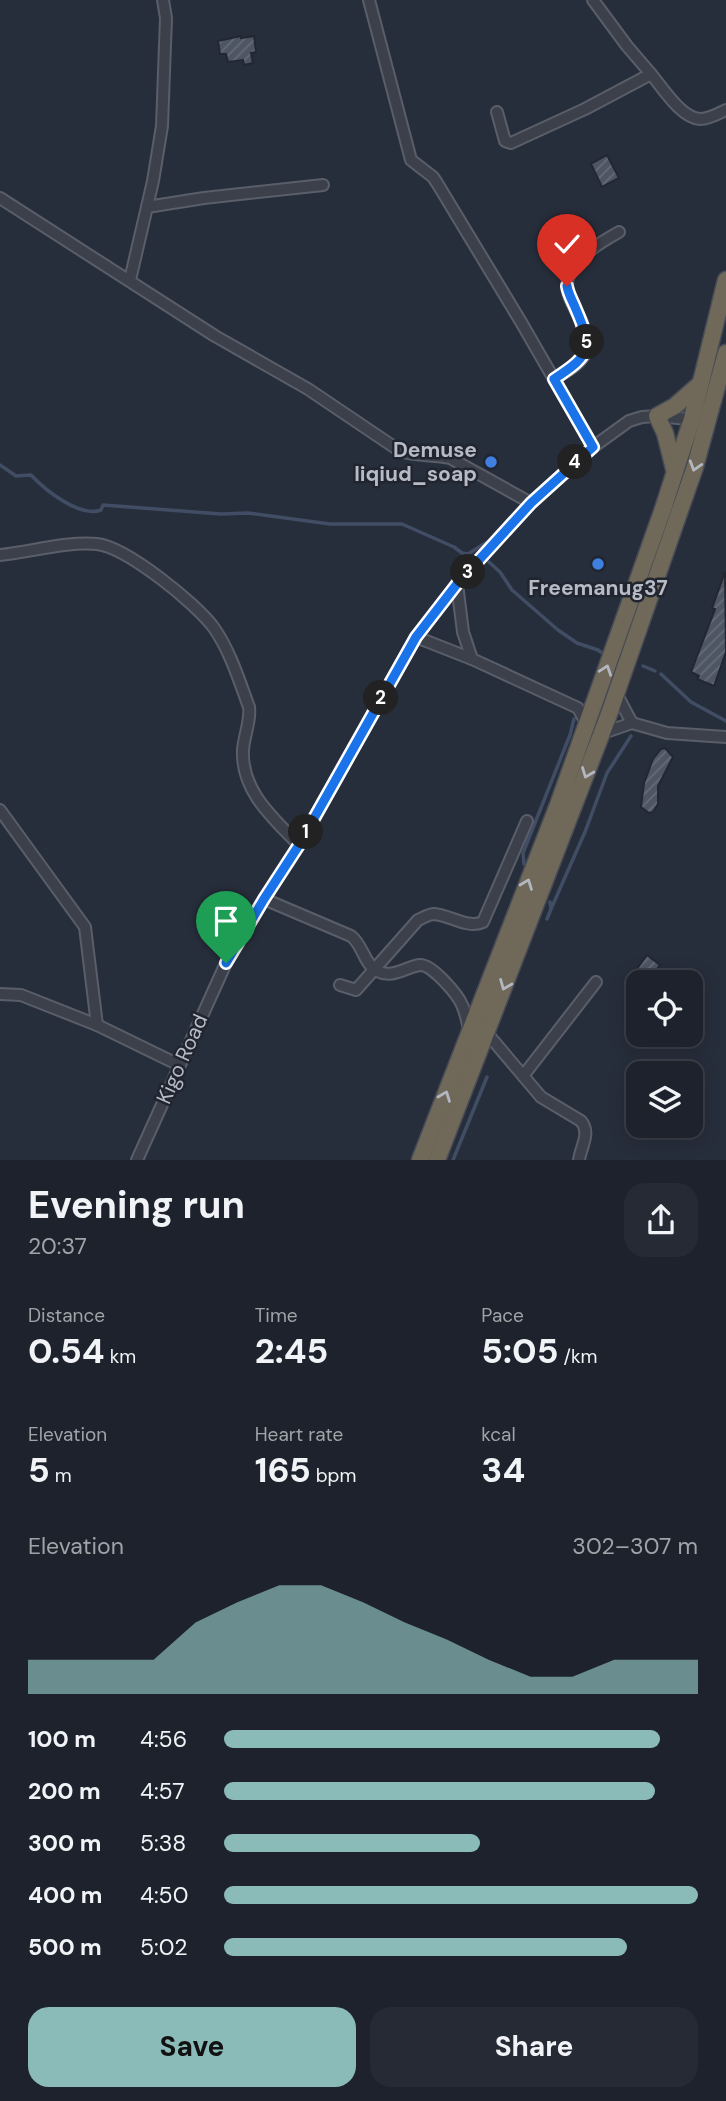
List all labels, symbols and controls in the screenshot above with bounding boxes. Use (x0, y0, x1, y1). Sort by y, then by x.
pin (537, 214, 597, 286)
icon: check (548, 225, 586, 263)
pin: 5 (570, 324, 604, 360)
text: 5 (581, 329, 592, 354)
place label: Demuse liqiud_soap (354, 436, 477, 488)
pin: 4 (558, 444, 592, 480)
text: 4 (568, 449, 581, 474)
marker: Demuse liqiud_soap (483, 454, 499, 470)
one-way arrow (689, 459, 704, 471)
pin: 3 (450, 554, 486, 590)
marker: Freemanug37 (590, 556, 606, 572)
text: 3 (462, 559, 473, 584)
place label: Freemanug37 (528, 574, 668, 602)
one-way arrow (598, 665, 612, 677)
pin: 2 (364, 680, 398, 716)
text: 2 (375, 685, 386, 710)
one-way arrow (582, 766, 596, 778)
pin: 1 (288, 814, 324, 850)
text: 1 (302, 819, 309, 844)
one-way arrow (519, 878, 533, 890)
pin (196, 891, 256, 963)
icon: arrive (207, 902, 245, 940)
map controls (626, 970, 703, 1138)
button: locate (626, 970, 703, 1047)
one-way arrow (499, 978, 513, 990)
street label: Kigo Road (150, 1010, 214, 1108)
button: layers (626, 1061, 703, 1138)
one-way arrow (437, 1090, 451, 1102)
text: Evening run (28, 1180, 245, 1230)
button: share (624, 1183, 698, 1257)
text: 20:37 (28, 1231, 87, 1261)
text: Distance (28, 1303, 105, 1328)
text: Time (255, 1303, 298, 1328)
text: Pace (481, 1303, 524, 1328)
text: 0.54 (28, 1328, 105, 1374)
text: 2:45 (255, 1328, 328, 1374)
text: 5:05 (481, 1328, 558, 1374)
text: km (105, 1344, 136, 1369)
text: /km (558, 1344, 597, 1369)
text: Elevation (28, 1422, 107, 1447)
text: Heart rate (255, 1422, 343, 1447)
text: kcal (481, 1422, 516, 1447)
text: 5 (28, 1447, 50, 1493)
text: 165 (255, 1447, 311, 1493)
text: 34 (481, 1447, 525, 1493)
text: m (50, 1463, 72, 1488)
text: bpm (311, 1463, 356, 1488)
text: Elevation (28, 1531, 124, 1561)
text: 302–307 m (572, 1531, 698, 1561)
text: 100 m (28, 1724, 96, 1754)
text: 4:56 (140, 1724, 187, 1754)
text: 200 m (28, 1776, 101, 1806)
text: 4:57 (140, 1776, 185, 1806)
text: 300 m (28, 1828, 101, 1858)
text: 5:38 (140, 1828, 186, 1858)
text: 400 m (28, 1880, 102, 1910)
text: 4:50 (140, 1880, 188, 1910)
text: 500 m (28, 1932, 102, 1962)
text: 5:02 (140, 1932, 187, 1962)
button: Save (28, 2007, 356, 2087)
button: Share (370, 2007, 698, 2087)

